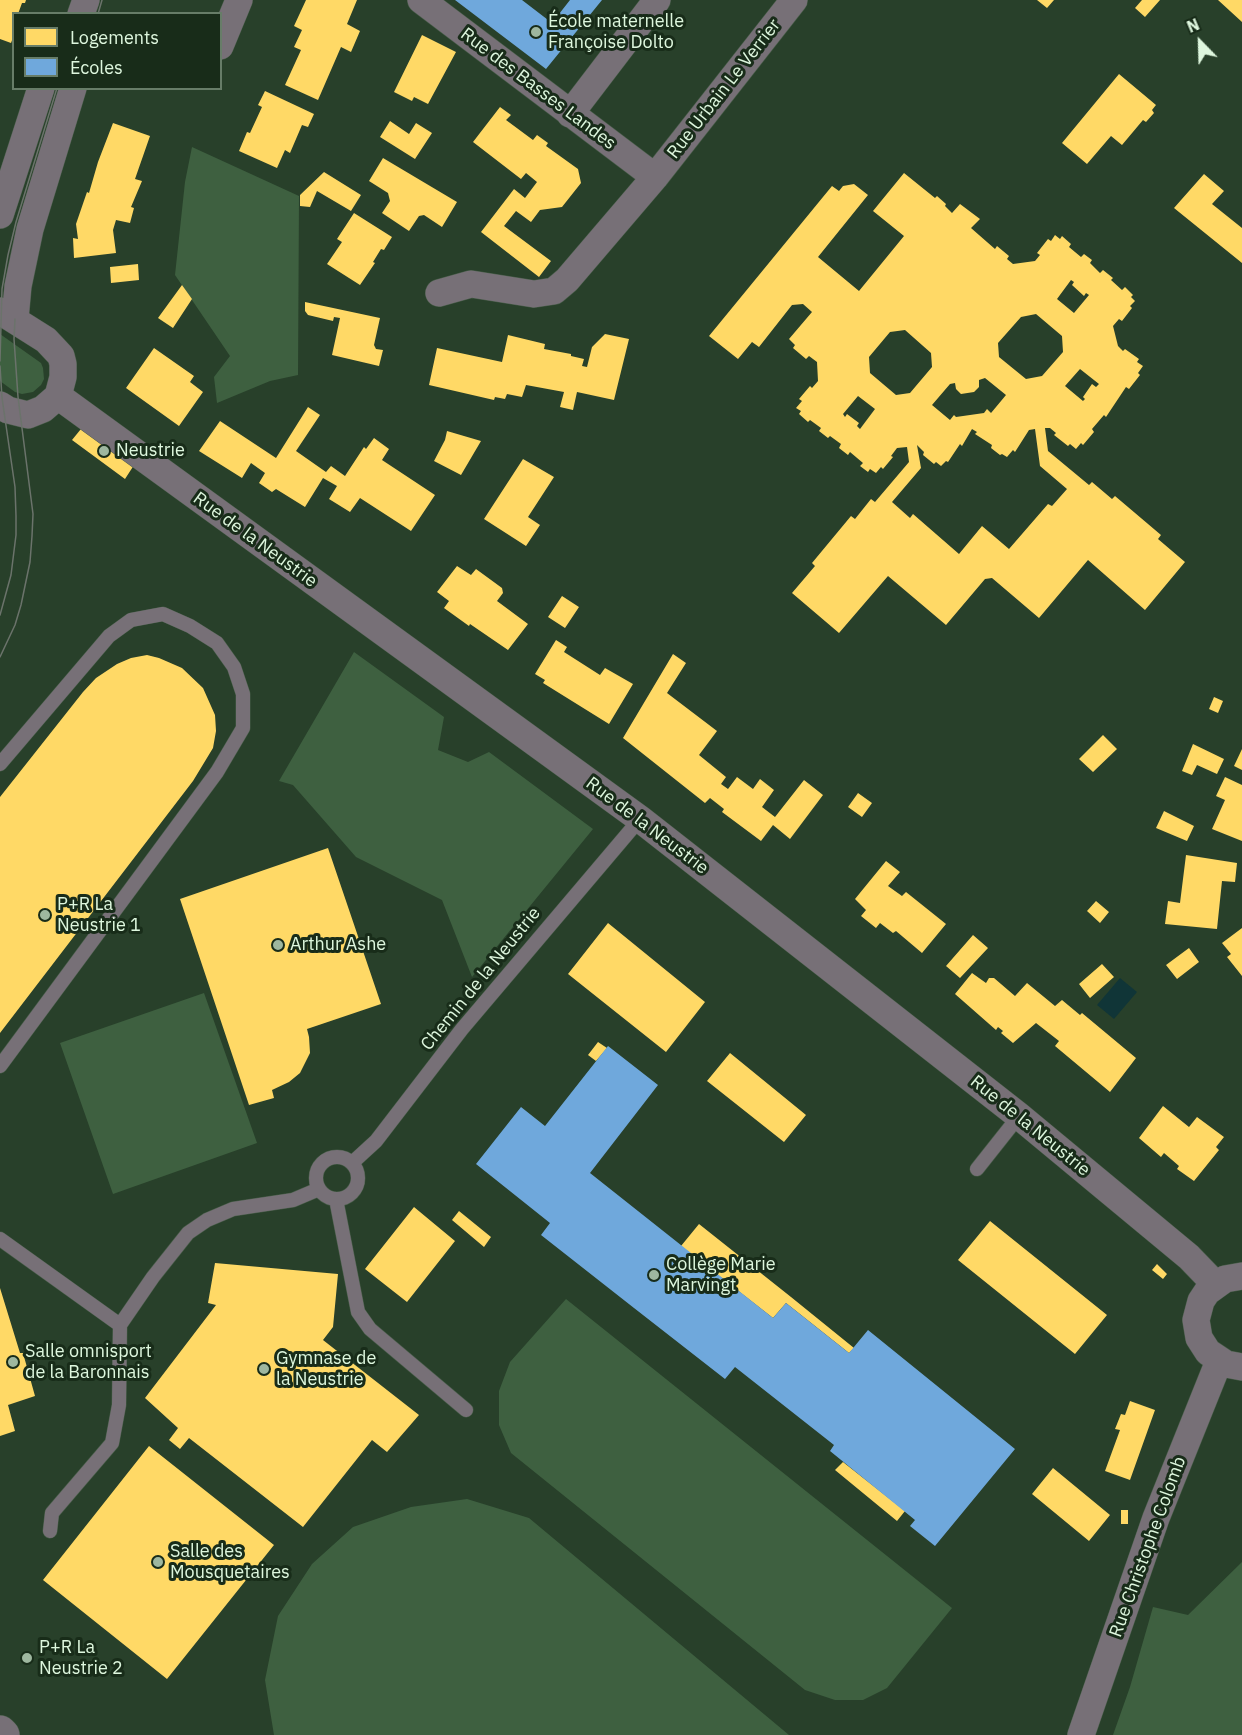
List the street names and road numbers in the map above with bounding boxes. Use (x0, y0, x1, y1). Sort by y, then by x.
street label: Rue Urbain Le Verrier (663, 15, 785, 163)
street label: Rue des Basses Landes (456, 24, 620, 154)
street label: Rue de la Neustrie (189, 488, 321, 592)
street label: Rue de la Neustrie (581, 773, 713, 879)
street label: Chemin de la Neustrie (417, 903, 545, 1055)
street label: Rue de la Neustrie (966, 1071, 1094, 1181)
street label: Rue Christophe Colomb (1105, 1454, 1191, 1640)

